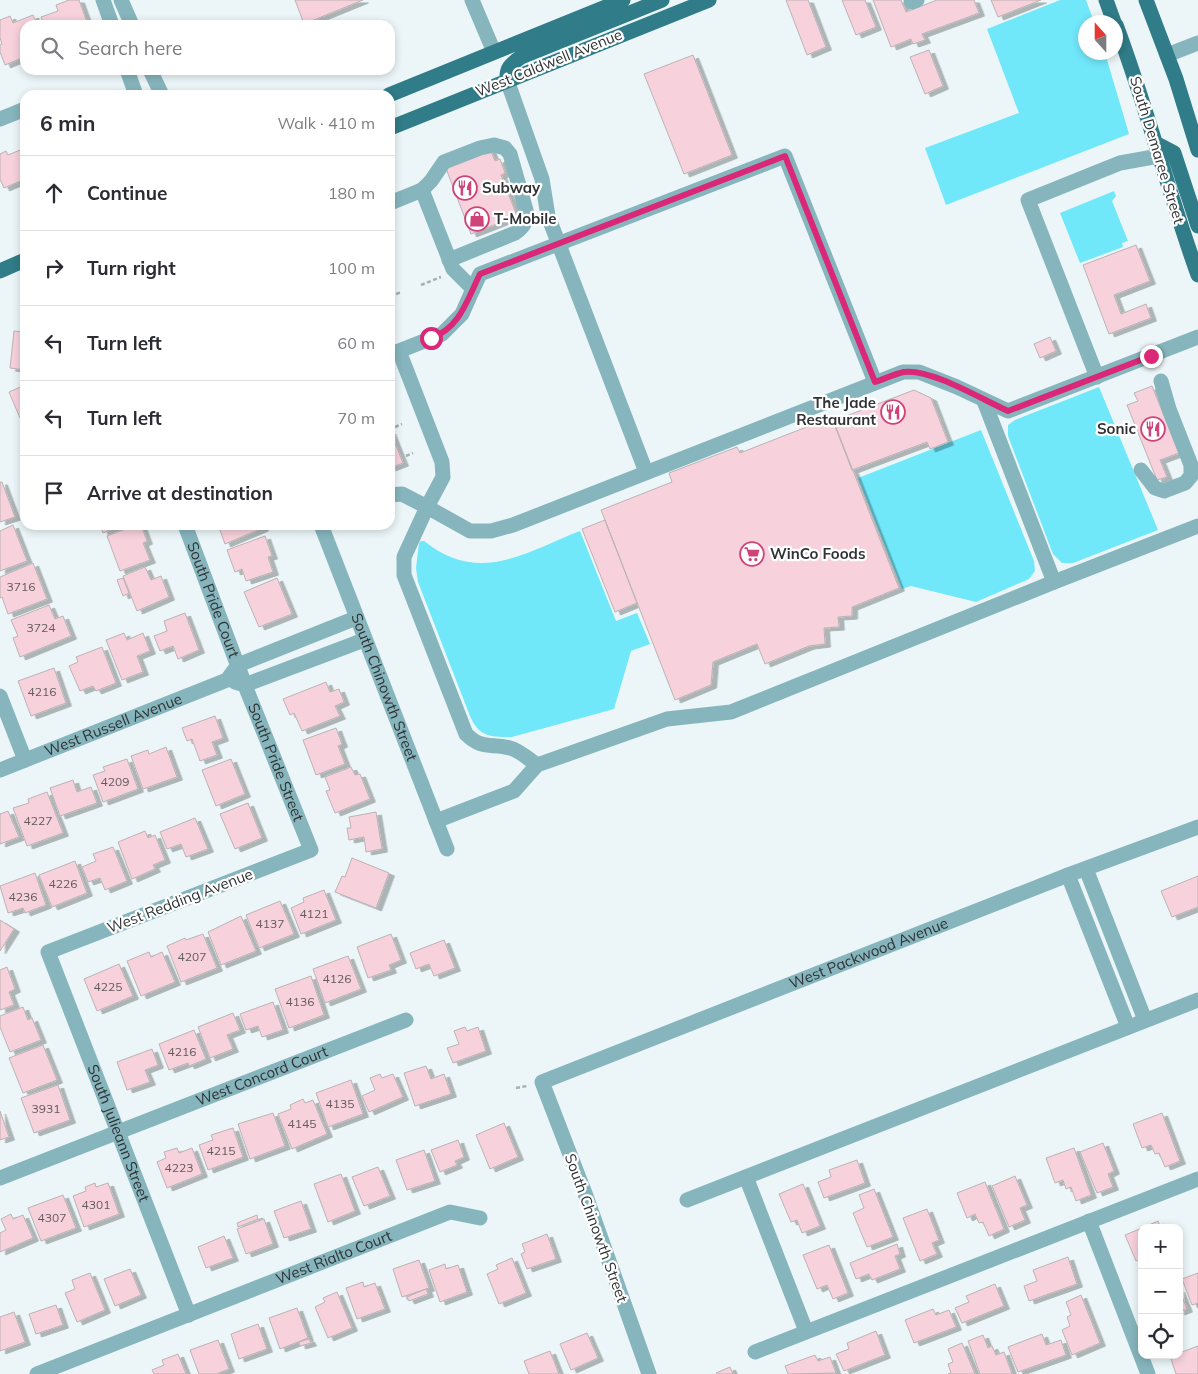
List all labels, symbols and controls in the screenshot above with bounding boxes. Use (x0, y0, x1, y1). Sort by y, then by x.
north arrow (1078, 15, 1123, 60)
search box (20, 20, 395, 75)
street label: West Caldwell Avenue (473, 24, 625, 101)
icon: search (38, 34, 66, 62)
text: Search here (78, 36, 182, 60)
street label: South Demaree Street (1126, 74, 1189, 226)
text: 6 min (40, 110, 95, 136)
text: Walk · 410 m (277, 113, 375, 133)
restaurant icon: Subway (452, 175, 478, 201)
place label: Subway (482, 178, 541, 197)
icon: ahead (40, 179, 68, 207)
text: Continue (87, 181, 167, 205)
text: 180 m (328, 183, 375, 203)
shop icon: T-Mobile (464, 206, 490, 232)
place label: T-Mobile (494, 209, 556, 228)
icon: right (40, 254, 68, 282)
text: Turn right (87, 256, 176, 280)
text: 100 m (328, 258, 375, 278)
route start (420, 327, 443, 350)
icon: left (40, 329, 68, 357)
text: Turn left (87, 331, 162, 355)
text: 60 m (338, 333, 375, 353)
route end (1140, 345, 1163, 368)
place label: The Jade Restaurant (796, 393, 876, 429)
restaurant icon: The Jade Restaurant (880, 399, 906, 425)
icon: left (40, 404, 68, 432)
text: Turn left (87, 406, 162, 430)
text: 70 m (338, 408, 375, 428)
restaurant icon: Sonic (1140, 416, 1166, 442)
place label: Sonic (1097, 419, 1136, 438)
icon: arrive (40, 479, 68, 507)
text: Arrive at destination (87, 481, 273, 505)
street label: South Pride Court (183, 539, 244, 660)
supermarket icon: WinCo Foods (739, 541, 765, 567)
place label: WinCo Foods (770, 544, 865, 563)
house number: 3716 (7, 579, 35, 594)
street label: South Chinowth Street (347, 610, 422, 764)
house number: 3724 (27, 620, 55, 635)
house number: 4216 (28, 684, 56, 699)
street label: West Russell Avenue (42, 689, 185, 760)
street label: South Pride Street (244, 700, 308, 824)
house number: 4209 (101, 774, 129, 789)
house number: 4227 (24, 813, 52, 828)
street label: West Redding Avenue (104, 864, 255, 937)
house number: 4226 (49, 876, 77, 891)
house number: 4236 (9, 889, 37, 904)
house number: 4121 (300, 906, 328, 921)
street label: West Packwood Avenue (786, 913, 951, 993)
house number: 4137 (256, 916, 284, 931)
house number: 4207 (178, 949, 206, 964)
house number: 4126 (323, 971, 351, 986)
house number: 4225 (94, 979, 122, 994)
house number: 4136 (286, 994, 314, 1009)
street label: West Concord Court (193, 1041, 330, 1110)
house number: 4216 (168, 1044, 196, 1059)
street label: South Julieann Street (84, 1062, 154, 1204)
house number: 4135 (326, 1096, 354, 1111)
house number: 3931 (32, 1101, 60, 1116)
house number: 4145 (288, 1116, 316, 1131)
house number: 4215 (207, 1143, 235, 1158)
street label: South Chinowth Street (561, 1151, 632, 1305)
house number: 4223 (165, 1160, 193, 1175)
house number: 4301 (82, 1197, 110, 1212)
house number: 4307 (38, 1210, 66, 1225)
map controls (1138, 1224, 1183, 1359)
button: + (1138, 1224, 1183, 1269)
street label: West Rialto Court (273, 1226, 394, 1288)
button: − (1138, 1269, 1183, 1314)
button: locate (1138, 1314, 1183, 1359)

